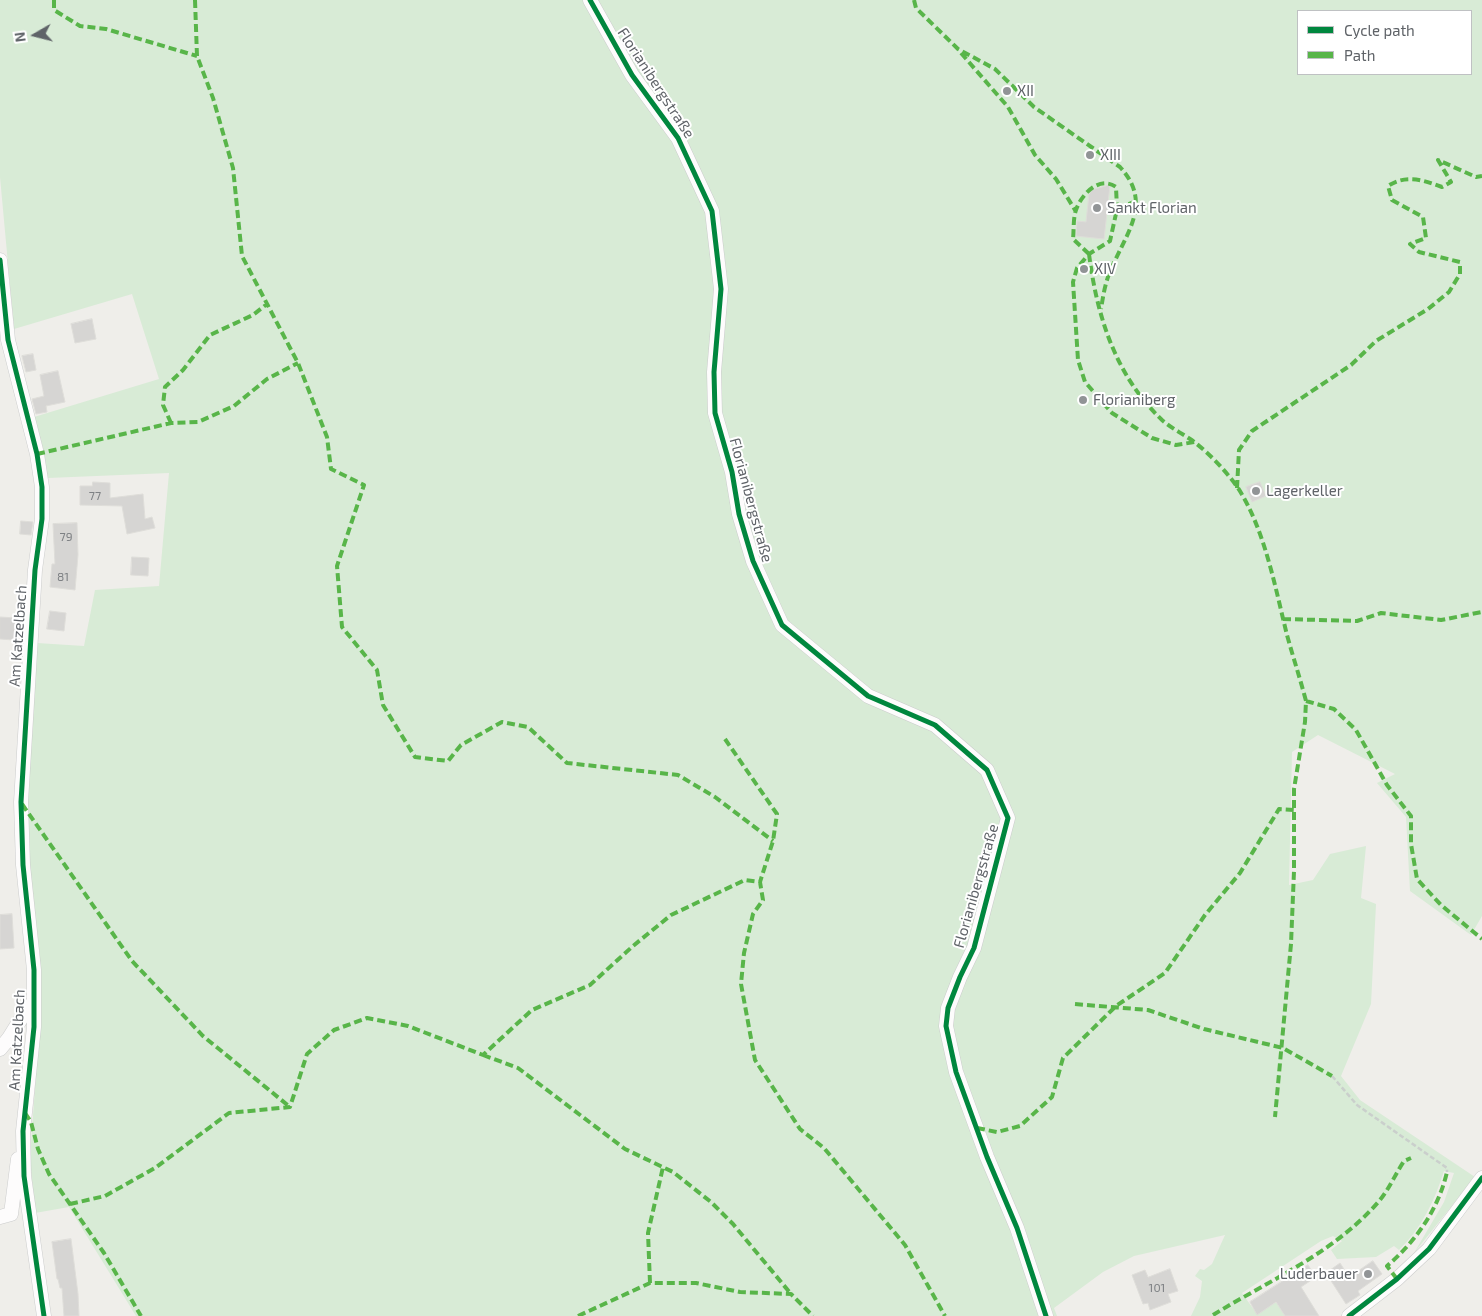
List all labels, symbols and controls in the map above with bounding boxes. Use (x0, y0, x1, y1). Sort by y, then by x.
north arrow (10, 10, 60, 60)
legend (1297, 10, 1472, 75)
text: Cycle path (1344, 21, 1415, 39)
street label: Florianibergstraße (614, 24, 698, 142)
text: N (11, 31, 29, 43)
text: Path (1344, 46, 1375, 64)
place label: XII (1017, 82, 1034, 100)
marker: XII (1001, 85, 1013, 97)
place label: XIII (1100, 146, 1121, 164)
marker: XIII (1084, 149, 1096, 161)
place label: Sankt Florian (1107, 199, 1197, 217)
marker: Sankt Florian (1091, 202, 1103, 214)
place label: XIV (1094, 260, 1116, 278)
marker: XIV (1078, 263, 1090, 275)
place label: Florianiberg (1093, 391, 1175, 409)
marker: Florianiberg (1077, 394, 1089, 406)
street label: Florianibergstraße (726, 436, 776, 564)
place label: Lagerkeller (1266, 482, 1343, 500)
marker: Lagerkeller (1250, 485, 1262, 497)
house number: 77 (89, 489, 101, 503)
house number: 79 (59, 530, 73, 544)
house number: 81 (57, 570, 69, 584)
street label: Am Katzelbach (5, 585, 31, 687)
street label: Florianibergstraße (950, 822, 1002, 950)
street label: Am Katzelbach (5, 989, 29, 1091)
place label: Luderbauer (1280, 1265, 1358, 1283)
marker: Luderbauer (1362, 1268, 1374, 1280)
house number: 101 (1149, 1281, 1165, 1295)

